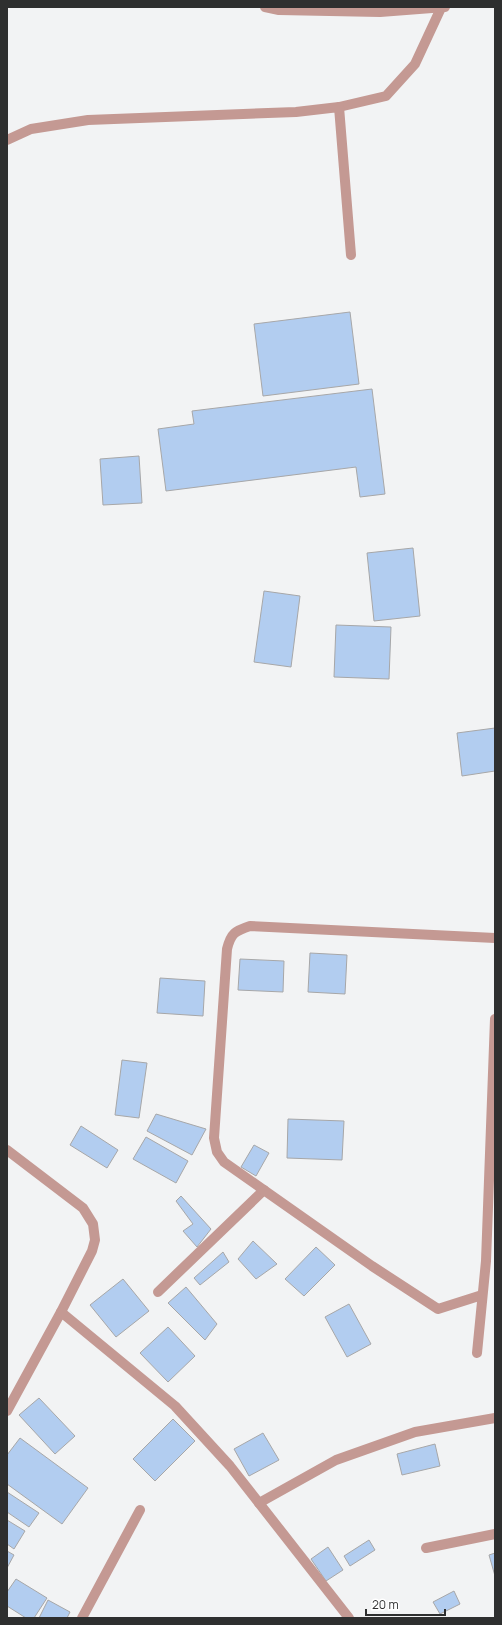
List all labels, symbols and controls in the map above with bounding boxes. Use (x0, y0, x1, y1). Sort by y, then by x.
scale bar (366, 1591, 445, 1617)
text: 20 m (372, 1596, 399, 1613)

